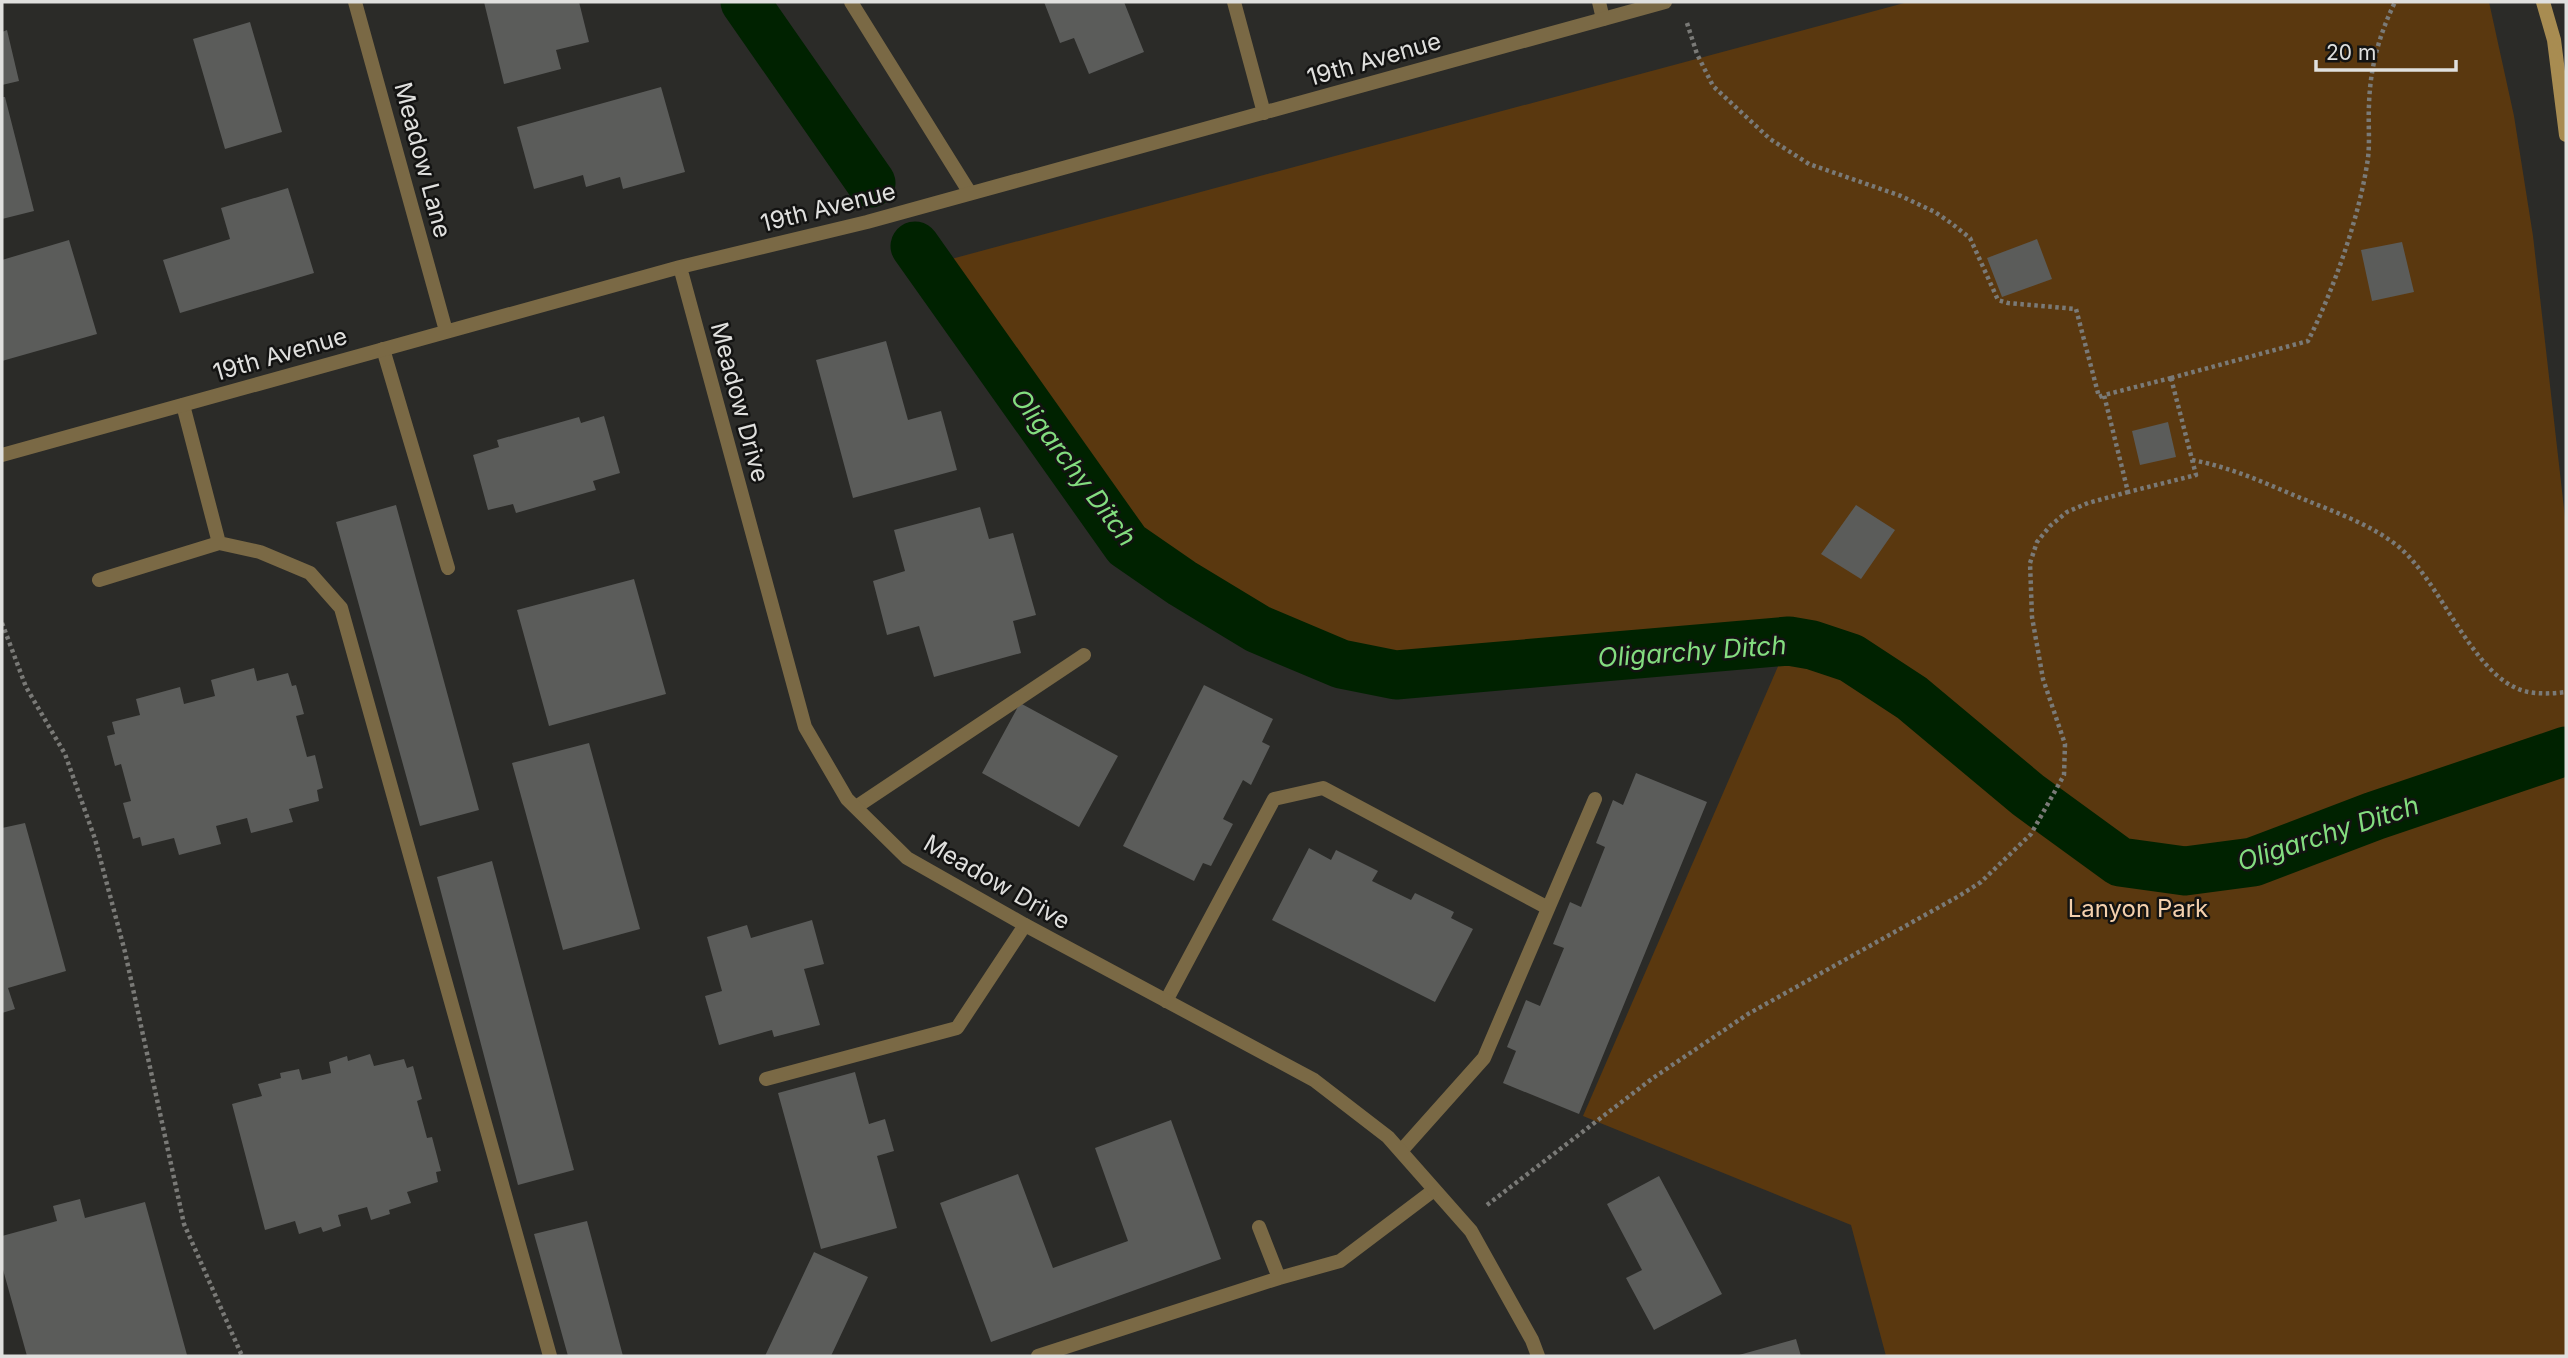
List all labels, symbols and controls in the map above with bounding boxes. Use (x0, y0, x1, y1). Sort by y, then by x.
street label: 19th Avenue (1304, 26, 1444, 92)
scale bar (2316, 28, 2456, 72)
text: 20 m (2326, 40, 2376, 65)
street label: Meadow Lane (388, 79, 458, 241)
street label: 19th Avenue (757, 176, 899, 238)
street label: Meadow Drive (705, 319, 775, 485)
street label: 19th Avenue (210, 321, 350, 387)
water label: Oligarchy Ditch (1005, 382, 1143, 552)
water label: Oligarchy Ditch (1597, 629, 1787, 673)
water label: Oligarchy Ditch (2233, 789, 2423, 877)
street label: Meadow Drive (919, 828, 1075, 936)
park label: Lanyon Park (2068, 894, 2208, 923)

